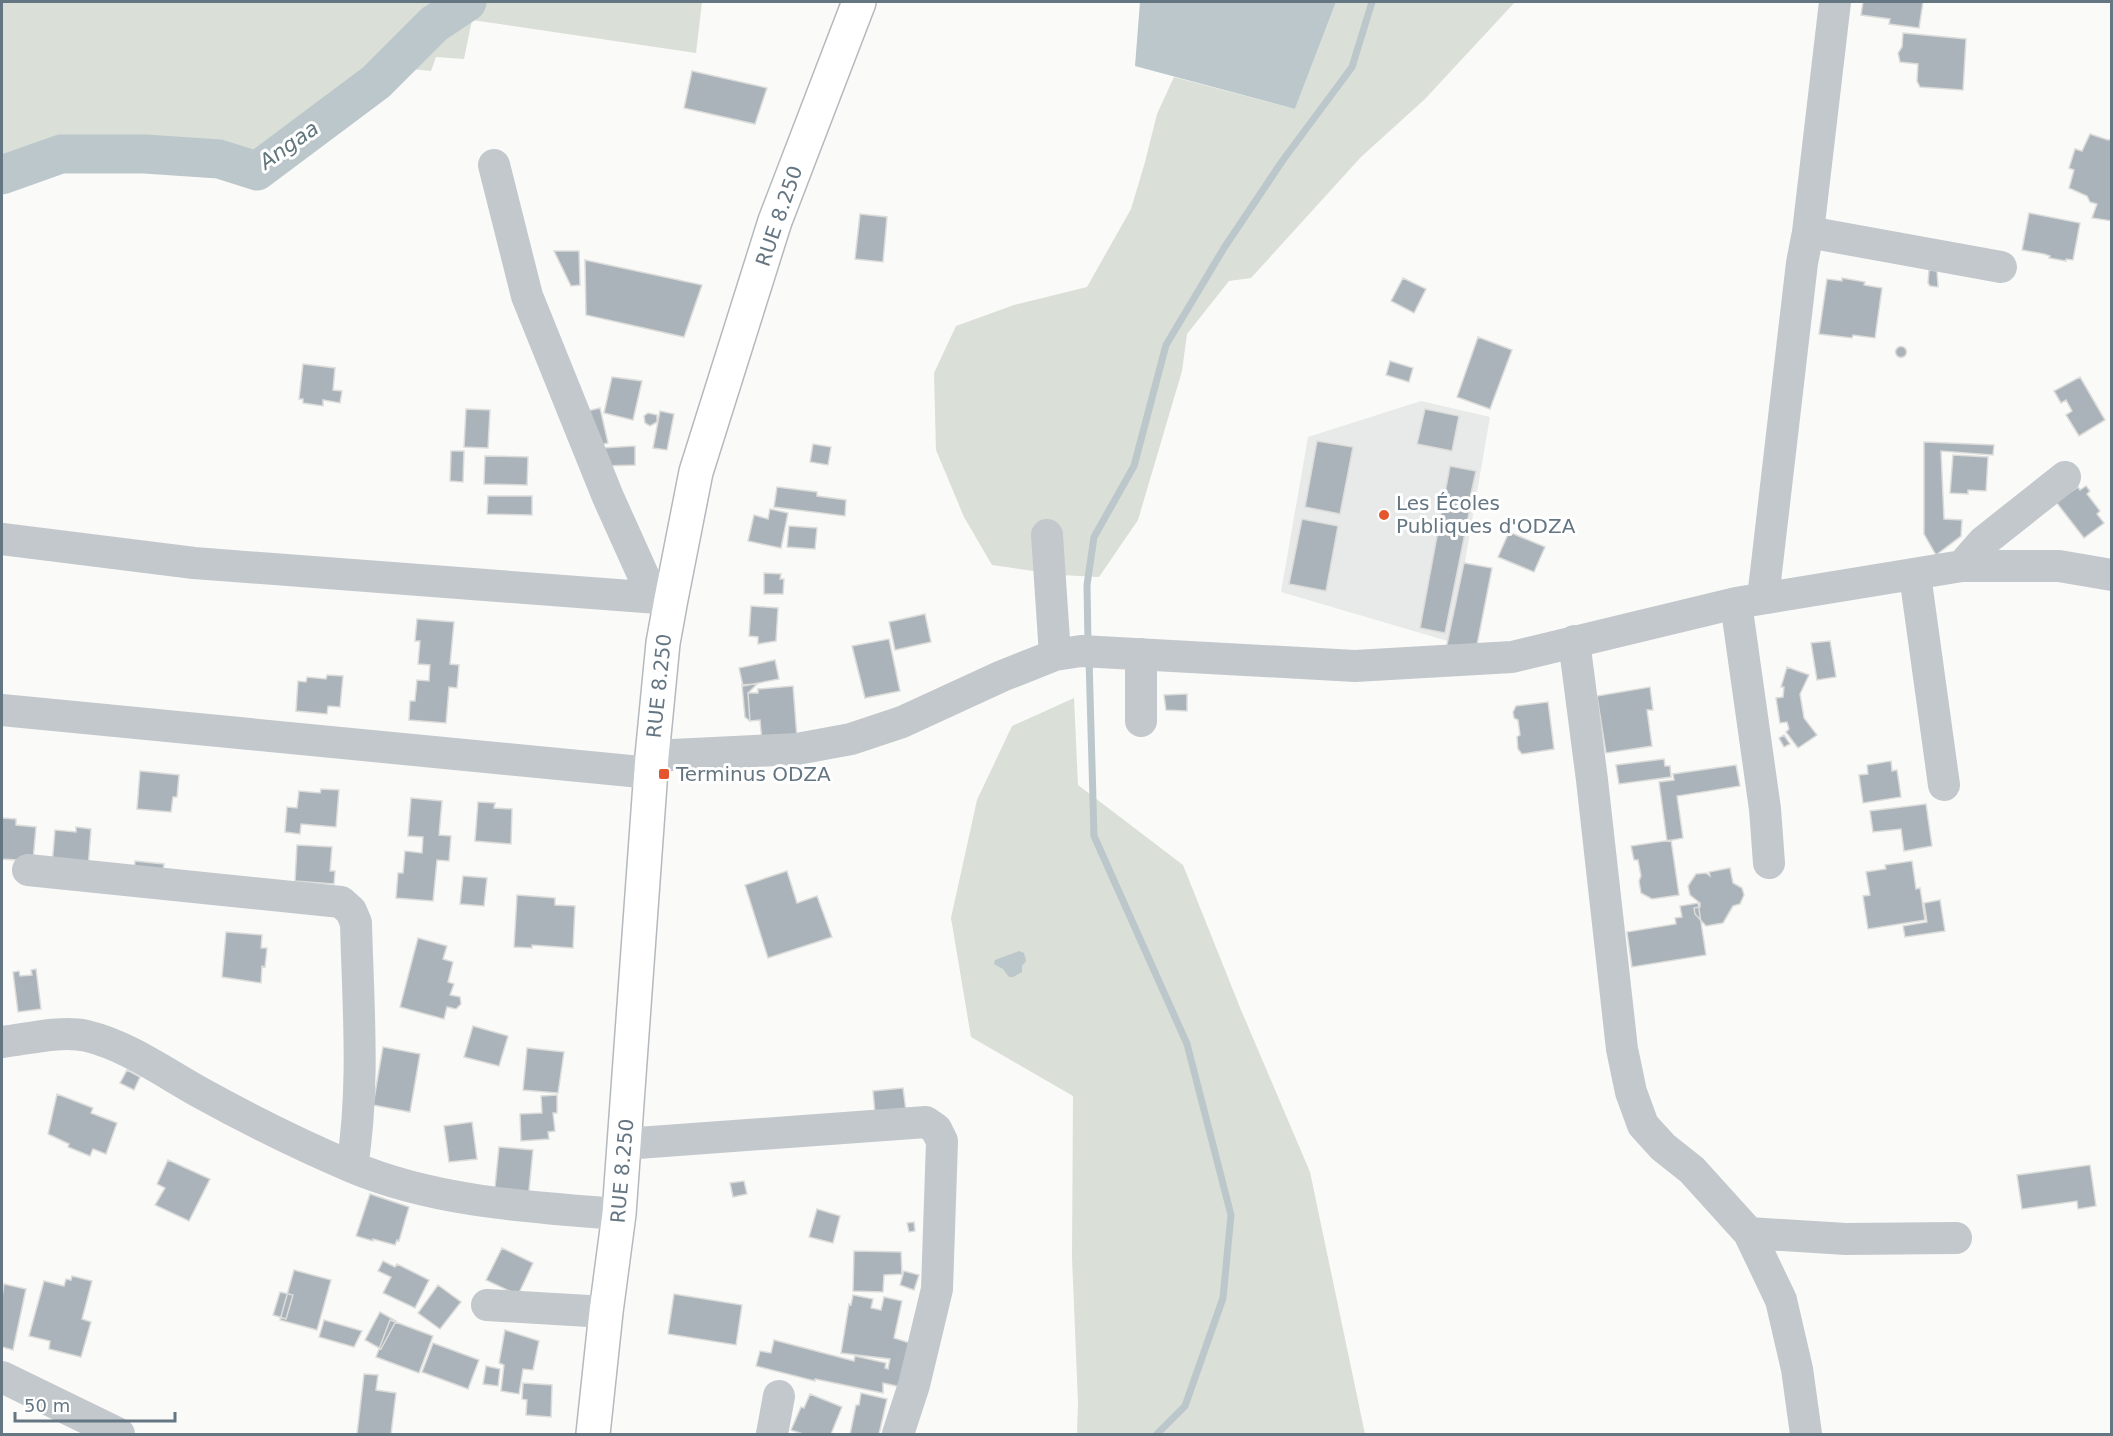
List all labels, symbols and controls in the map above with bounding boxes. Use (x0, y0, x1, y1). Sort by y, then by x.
water label: Angaa (253, 116, 323, 175)
street label: RUE 8.250 (751, 163, 807, 269)
place label: Les Écoles Publiques d'ODZA (1396, 491, 1576, 538)
marker: Les Écoles Publiques d'ODZA (1377, 508, 1391, 522)
street label: RUE 8.250 (642, 633, 676, 739)
place label: Terminus ODZA (675, 762, 831, 786)
marker: Terminus ODZA (657, 767, 671, 781)
street label: RUE 8.250 (605, 1118, 639, 1224)
scale bar (15, 1385, 176, 1423)
text: 50 m (24, 1395, 70, 1416)

